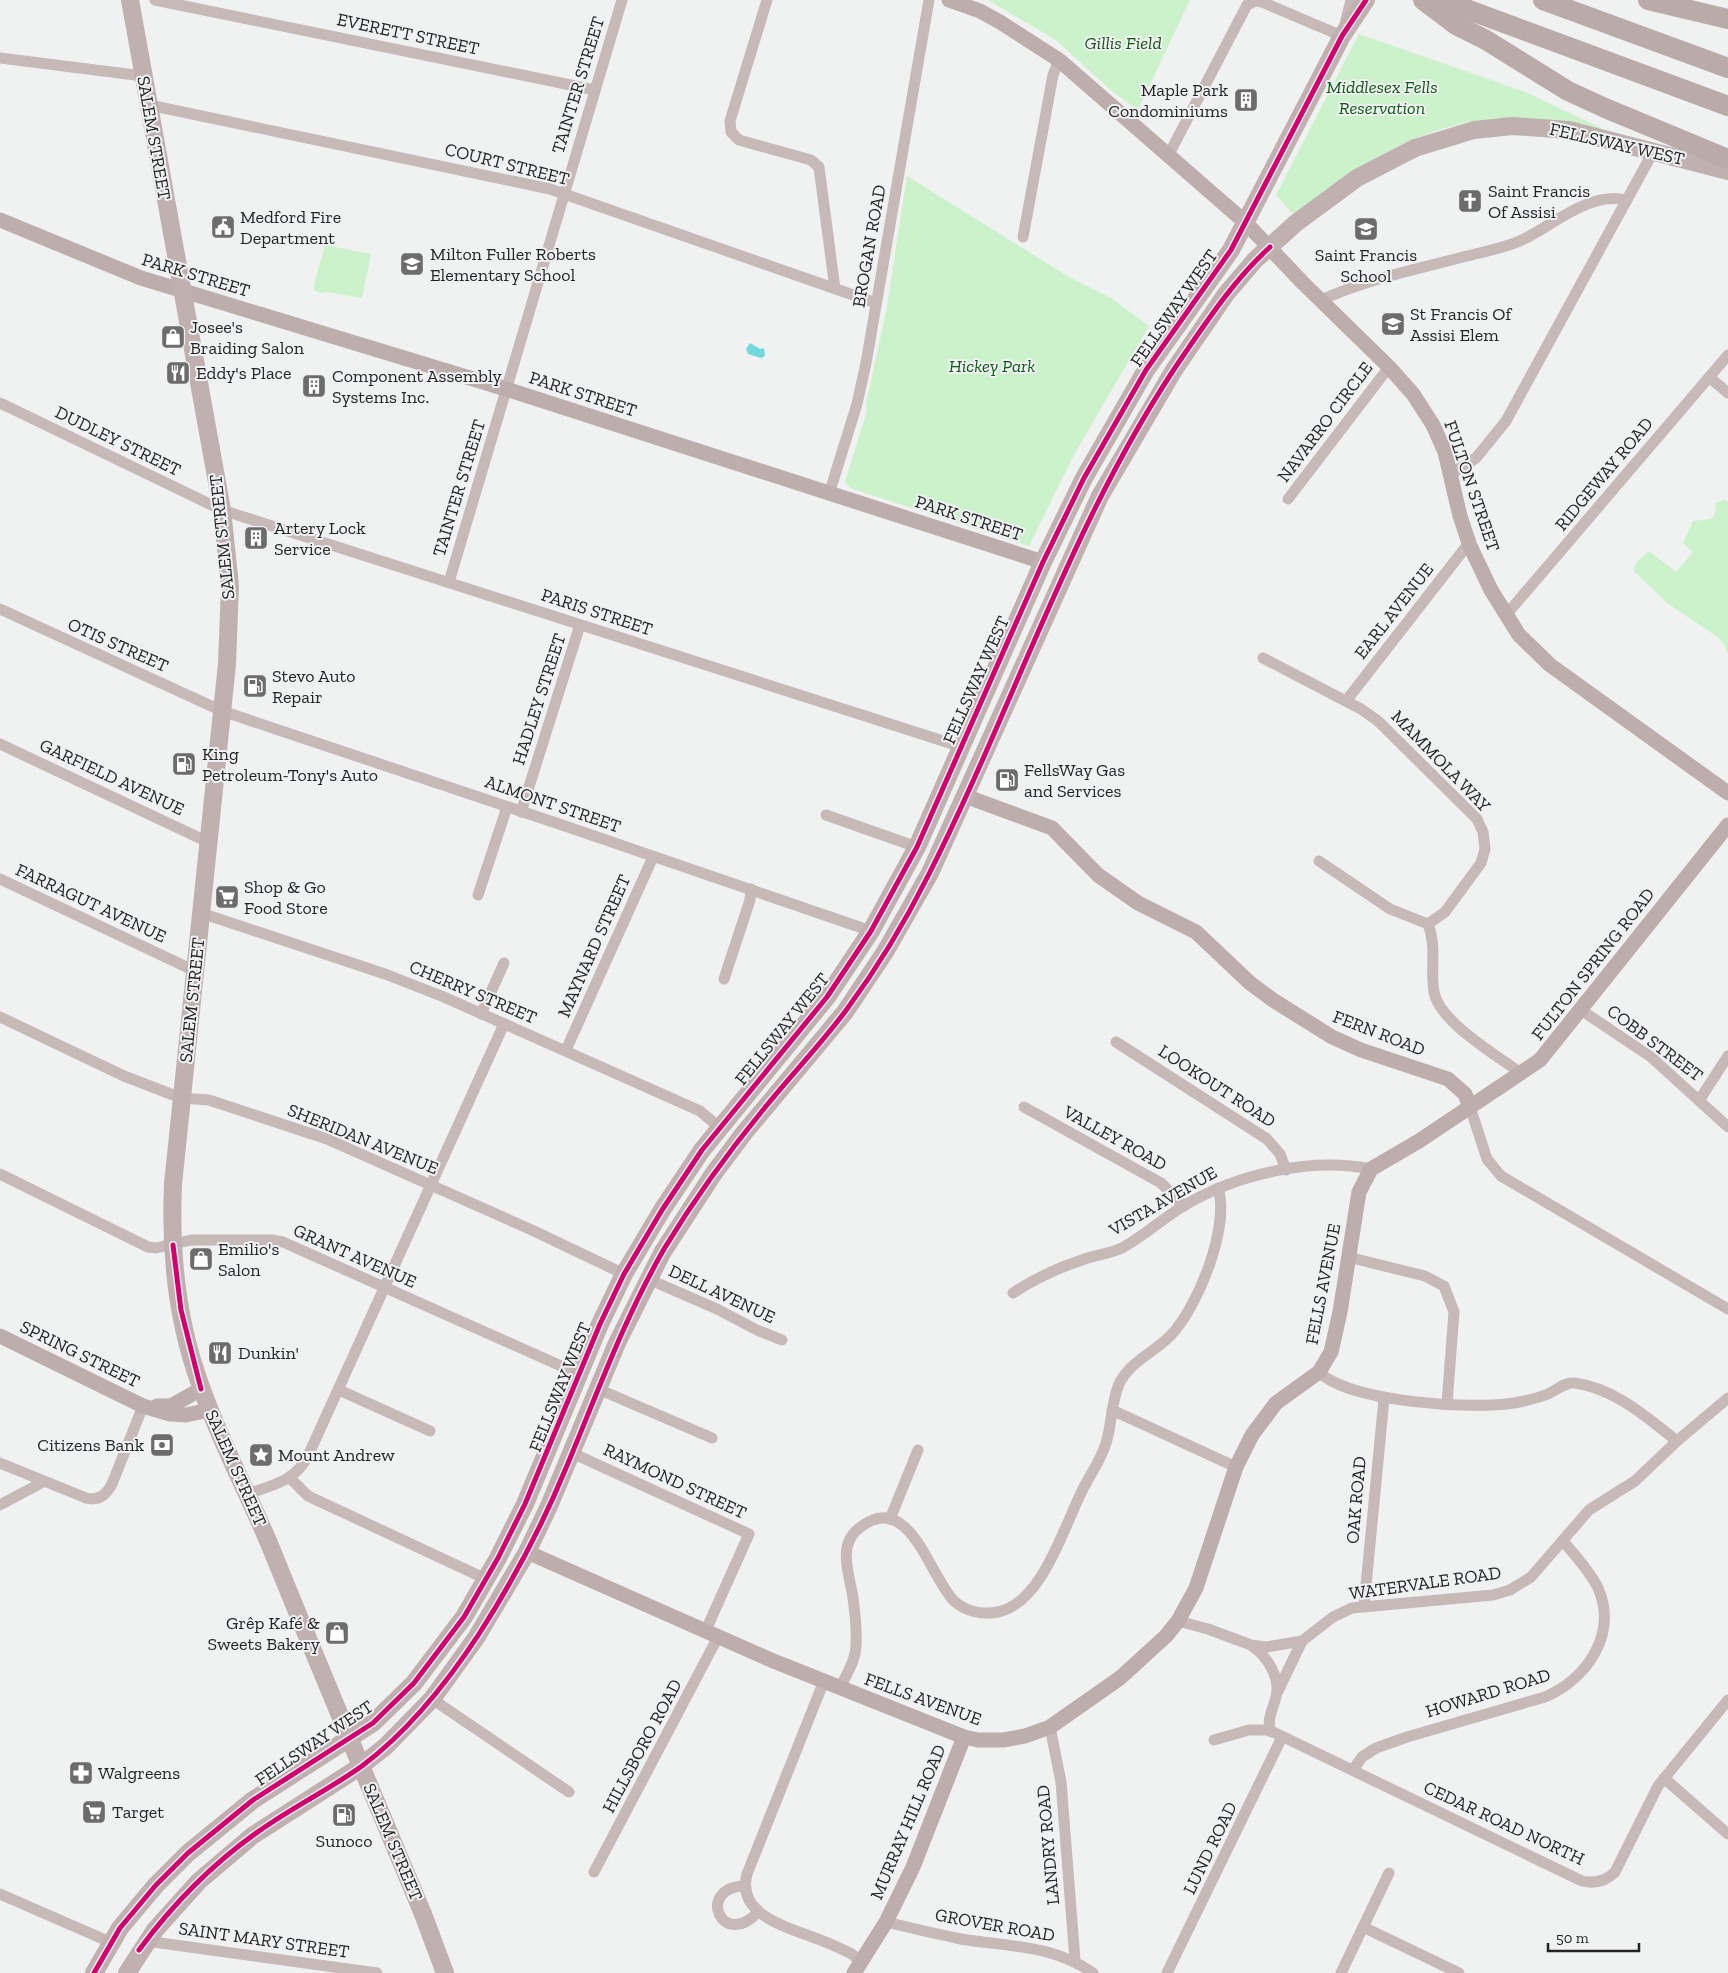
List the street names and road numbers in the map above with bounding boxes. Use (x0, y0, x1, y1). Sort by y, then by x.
street label: EVERETT STREET (335, 8, 481, 60)
street label: TAINTER STREET (547, 14, 609, 156)
street label: SALEM STREET (132, 74, 176, 202)
street label: FELLSWAY WEST (1547, 118, 1687, 170)
street label: COURT STREET (442, 138, 572, 190)
street label: BROGAN ROAD (847, 183, 891, 309)
street label: FELLSWAY WEST (1125, 245, 1223, 371)
street label: PARK STREET (139, 248, 253, 302)
street label: NAVARRO CIRCLE (1273, 357, 1377, 487)
street label: PARK STREET (526, 366, 640, 422)
street label: DUDLEY STREET (52, 401, 184, 481)
street label: RIDGEWAY ROAD (1550, 413, 1658, 535)
street label: TAINTER STREET (428, 417, 490, 559)
street label: FULTON STREET (1439, 418, 1505, 554)
street label: SALEM STREET (205, 473, 239, 601)
street label: PARK STREET (912, 490, 1026, 546)
street label: EARL AVENUE (1350, 559, 1438, 663)
street label: PARIS STREET (538, 584, 656, 640)
street label: OTIS STREET (64, 613, 172, 677)
street label: FELLSWAY WEST (938, 613, 1014, 747)
street label: HADLEY STREET (507, 631, 571, 767)
street label: MAMMOLA WAY (1387, 705, 1495, 817)
street label: GARFIELD AVENUE (36, 734, 188, 820)
street label: ALMONT STREET (482, 770, 624, 838)
street label: FARRAGUT AVENUE (12, 858, 170, 948)
street label: MAYNARD STREET (553, 871, 635, 1021)
street label: FULTON SPRING ROAD (1527, 883, 1659, 1045)
street label: SALEM STREET (175, 936, 209, 1064)
street label: CHERRY STREET (406, 955, 540, 1029)
street label: FELLSWAY WEST (730, 968, 834, 1090)
street label: COBB STREET (1603, 1000, 1707, 1086)
street label: FERN ROAD (1330, 1005, 1428, 1061)
street label: LOOKOUT ROAD (1154, 1040, 1280, 1132)
street label: SHERIDAN AVENUE (284, 1099, 442, 1179)
street label: VALLEY ROAD (1059, 1100, 1171, 1175)
street label: VISTA AVENUE (1104, 1161, 1221, 1241)
street label: GRANT AVENUE (290, 1219, 420, 1293)
street label: FELLS AVENUE (1300, 1222, 1346, 1346)
street label: DELL AVENUE (665, 1260, 779, 1328)
street label: SPRING STREET (17, 1316, 143, 1392)
street label: FELLSWAY WEST (524, 1319, 596, 1455)
street label: SALEM STREET (200, 1406, 272, 1530)
street label: RAYMOND STREET (600, 1438, 750, 1524)
street label: OAK ROAD (1341, 1455, 1371, 1545)
street label: WATERVALE ROAD (1348, 1561, 1502, 1605)
street label: HOWARD ROAD (1423, 1664, 1553, 1722)
street label: FELLS AVENUE (862, 1668, 984, 1730)
street label: HILLSBORO ROAD (597, 1675, 687, 1817)
street label: FELLSWAY WEST (251, 1695, 377, 1791)
street label: MURRAY HILL ROAD (865, 1741, 951, 1903)
street label: CEDAR ROAD NORTH (1420, 1776, 1588, 1870)
street label: SALEM STREET (358, 1780, 428, 1904)
street label: LANDRY ROAD (1032, 1784, 1064, 1906)
street label: LUND ROAD (1178, 1798, 1242, 1898)
street label: GROVER ROAD (933, 1904, 1057, 1946)
street label: SAINT MARY STREET (177, 1917, 351, 1963)

